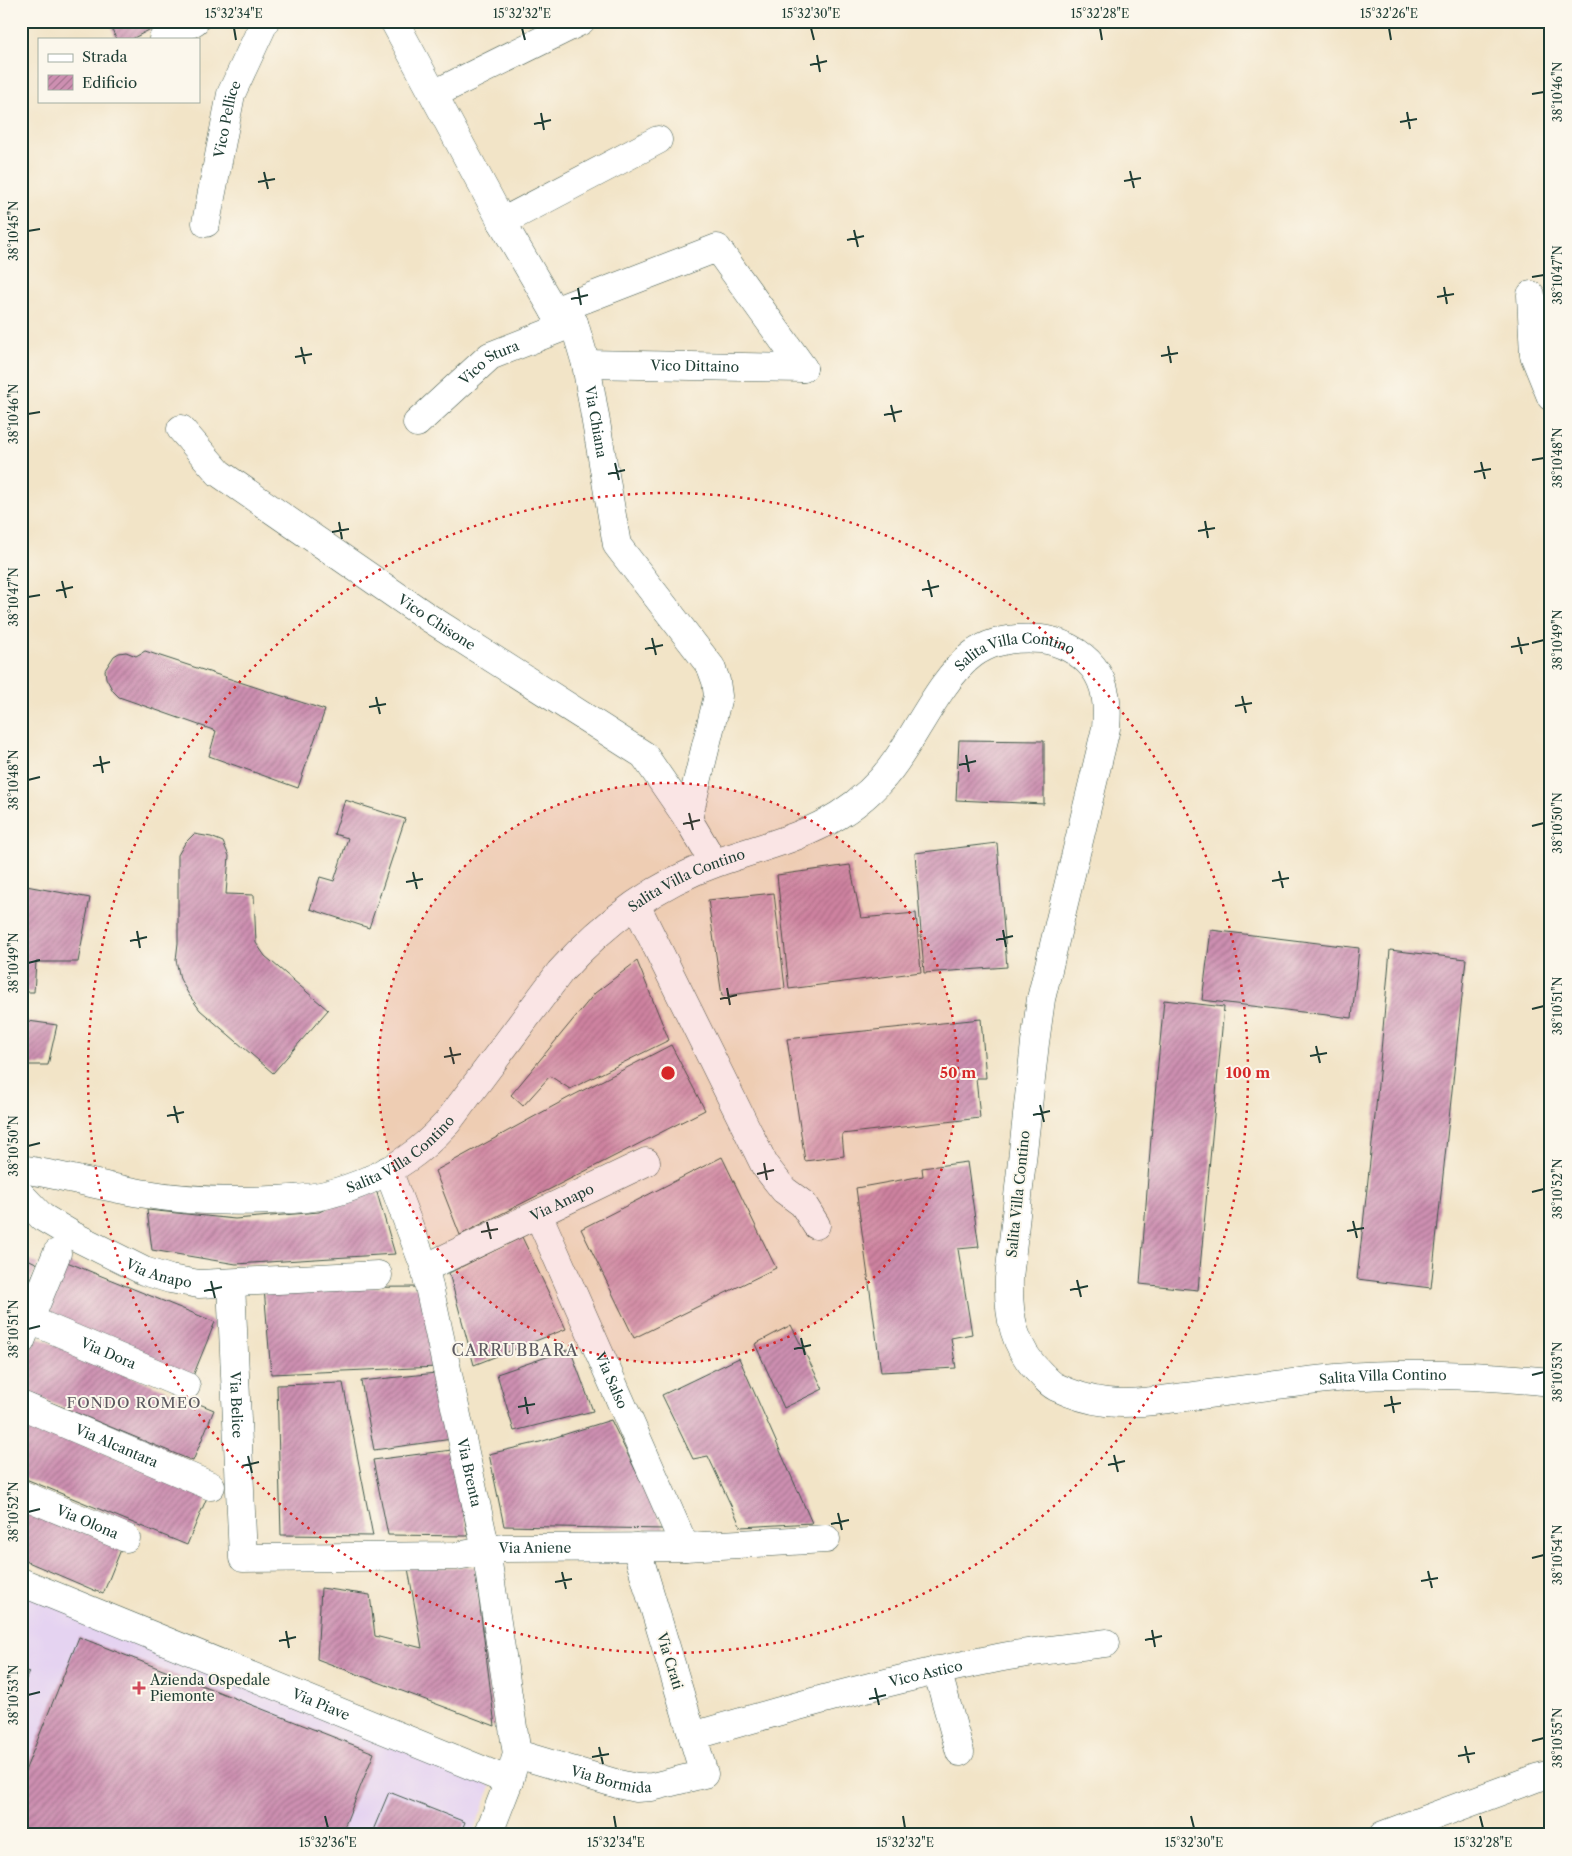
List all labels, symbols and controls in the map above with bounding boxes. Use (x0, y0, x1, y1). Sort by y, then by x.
text: 15°32'34"E (205, 6, 263, 21)
text: 15°32'32"E (493, 6, 551, 21)
text: 15°32'30"E (782, 6, 840, 21)
text: 15°32'28"E (1071, 6, 1129, 21)
text: 15°32'26"E (1360, 6, 1418, 21)
legend (38, 38, 200, 102)
text: Strada (82, 47, 128, 66)
text: 38°10'46"N (1550, 62, 1565, 122)
text: Edificio (82, 73, 137, 92)
street label: Vico Pellice (210, 77, 245, 160)
text: 38°10'45"N (6, 201, 21, 261)
text: 38°10'47"N (1550, 245, 1565, 305)
street label: Vico Stura (455, 336, 522, 389)
street label: Vico Dittaino (650, 356, 739, 376)
text: 38°10'46"N (6, 384, 21, 444)
street label: Via Chiana (581, 384, 611, 460)
text: 38°10'48"N (1550, 428, 1565, 488)
text: 38°10'47"N (6, 567, 21, 627)
street label: Vico Chisone (393, 590, 479, 654)
text: 38°10'49"N (1550, 610, 1565, 670)
street label: Salita Villa Contino (951, 629, 1078, 675)
text: 38°10'48"N (6, 750, 21, 810)
text: 38°10'50"N (1550, 792, 1565, 854)
street label: Salita Villa Contino (625, 845, 747, 916)
text: 38°10'49"N (6, 933, 21, 993)
text: 38°10'51"N (1550, 977, 1565, 1035)
text: 50 m (940, 1063, 976, 1082)
text: 100 m (1226, 1063, 1270, 1082)
centre of rings (659, 1064, 677, 1082)
street label: Salita Villa Contino (344, 1112, 458, 1197)
text: 38°10'50"N (6, 1115, 21, 1177)
street label: Salita Villa Contino (1002, 1130, 1034, 1258)
text: 38°10'52"N (1550, 1159, 1565, 1219)
street label: Via Anapo (526, 1179, 597, 1226)
street label: Via Anapo (122, 1254, 193, 1292)
text: 38°10'51"N (6, 1300, 21, 1358)
street label: Via Dora (77, 1333, 139, 1373)
district label: CARRUBBARA (451, 1340, 579, 1360)
text: 38°10'53"N (1550, 1342, 1565, 1402)
street label: Via Salso (591, 1349, 632, 1412)
street label: Salita Villa Contino (1318, 1366, 1447, 1389)
street label: Via Belice (226, 1370, 247, 1439)
district label: FONDO ROMEO (66, 1393, 202, 1412)
street label: Via Alcantara (72, 1420, 161, 1472)
street label: Via Brenta (453, 1436, 486, 1509)
text: 38°10'52"N (6, 1482, 21, 1542)
street label: Via Olona (53, 1500, 122, 1543)
text: 38°10'54"N (1550, 1525, 1565, 1585)
street label: Via Aniene (498, 1539, 572, 1557)
street label: Via Crati (653, 1629, 687, 1692)
street label: Vico Astico (886, 1657, 964, 1691)
text: 38°10'53"N (6, 1665, 21, 1725)
place label: Azienda Ospedale Piemonte (149, 1671, 270, 1705)
marker: Azienda Ospedale Piemonte (132, 1681, 146, 1695)
street label: Via Piave (288, 1684, 353, 1724)
text: 38°10'55"N (1550, 1708, 1565, 1768)
street label: Via Bormida (568, 1761, 653, 1797)
text: 15°32'36"E (299, 1835, 357, 1850)
text: 15°32'34"E (587, 1835, 645, 1850)
text: 15°32'32"E (876, 1835, 934, 1850)
text: 15°32'30"E (1165, 1835, 1223, 1850)
text: 15°32'28"E (1454, 1835, 1512, 1850)

